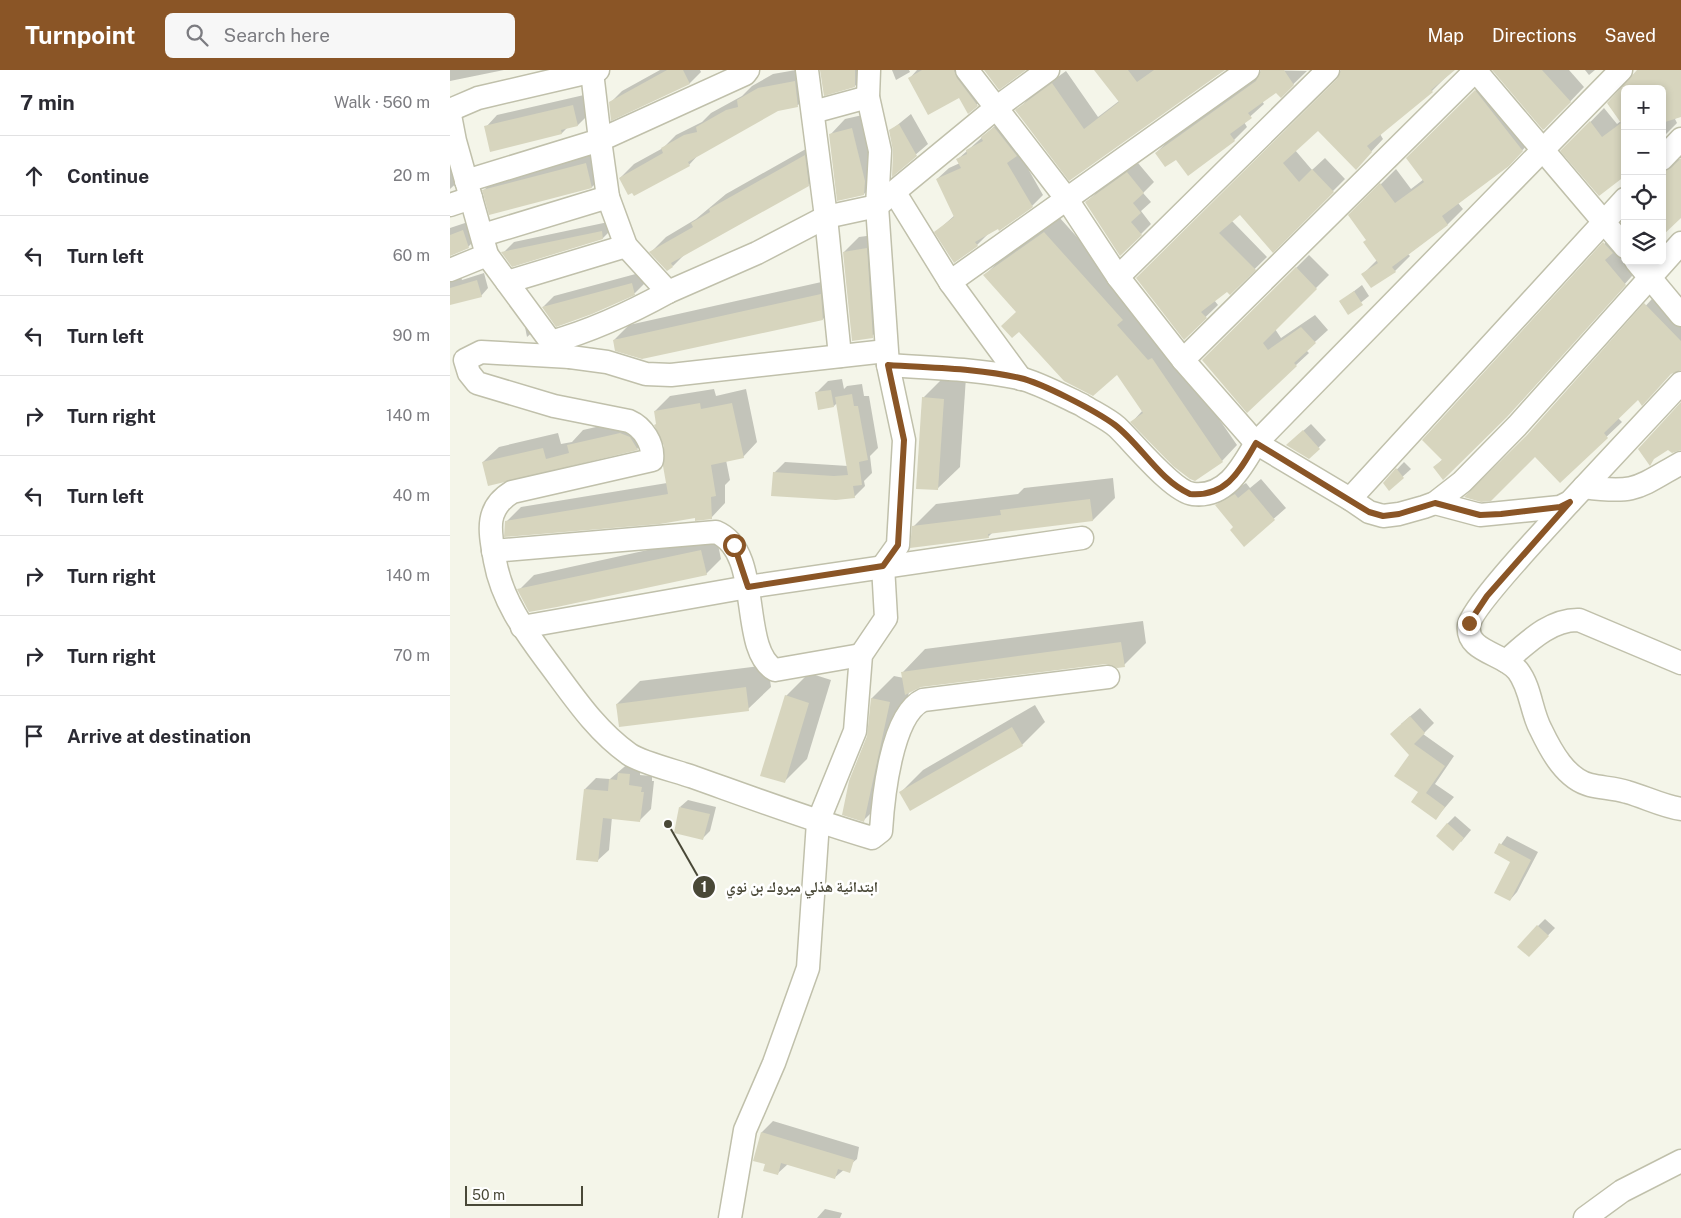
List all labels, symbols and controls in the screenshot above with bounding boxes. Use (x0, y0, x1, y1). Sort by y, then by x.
search box (165, 13, 515, 58)
text: Turnpoint (25, 21, 135, 49)
icon: search (183, 21, 211, 49)
text: Search here (223, 24, 330, 46)
text: Map (1427, 25, 1464, 46)
text: Directions (1492, 25, 1577, 46)
text: Saved (1605, 25, 1656, 46)
map controls (1621, 85, 1666, 265)
button: + (1621, 85, 1666, 130)
text: 7 min (20, 90, 75, 115)
text: Walk · 560 m (334, 93, 430, 112)
button: − (1621, 130, 1666, 175)
icon: ahead (20, 162, 48, 190)
text: Continue (67, 165, 149, 187)
text: 20 m (393, 166, 430, 185)
button: locate (1621, 175, 1666, 220)
button: layers (1621, 220, 1666, 265)
icon: left (20, 242, 48, 270)
text: Turn left (67, 245, 144, 267)
text: 60 m (393, 246, 430, 265)
icon: left (20, 322, 48, 350)
text: Turn left (67, 325, 144, 347)
text: 90 m (393, 326, 430, 345)
icon: right (20, 402, 48, 430)
text: Turn right (67, 405, 156, 427)
text: 140 m (386, 406, 430, 425)
icon: left (20, 482, 48, 510)
text: Turn left (67, 485, 144, 507)
text: 40 m (392, 486, 430, 505)
route start (723, 534, 746, 557)
icon: right (20, 562, 48, 590)
text: Turn right (67, 565, 156, 587)
text: 140 m (386, 566, 430, 585)
route end (1458, 612, 1481, 635)
icon: right (20, 642, 48, 670)
text: Turn right (67, 645, 156, 667)
text: 70 m (393, 646, 430, 665)
icon: arrive (20, 722, 48, 750)
text: Arrive at destination (67, 725, 251, 747)
callout: ابتدائية هذلي مبروك بن نوي (691, 872, 888, 902)
text: 1 (701, 878, 707, 895)
text: ابتدائية هذلي مبروك بن نوي (726, 878, 878, 899)
scale bar (465, 1183, 582, 1206)
text: 50 m (472, 1187, 505, 1203)

